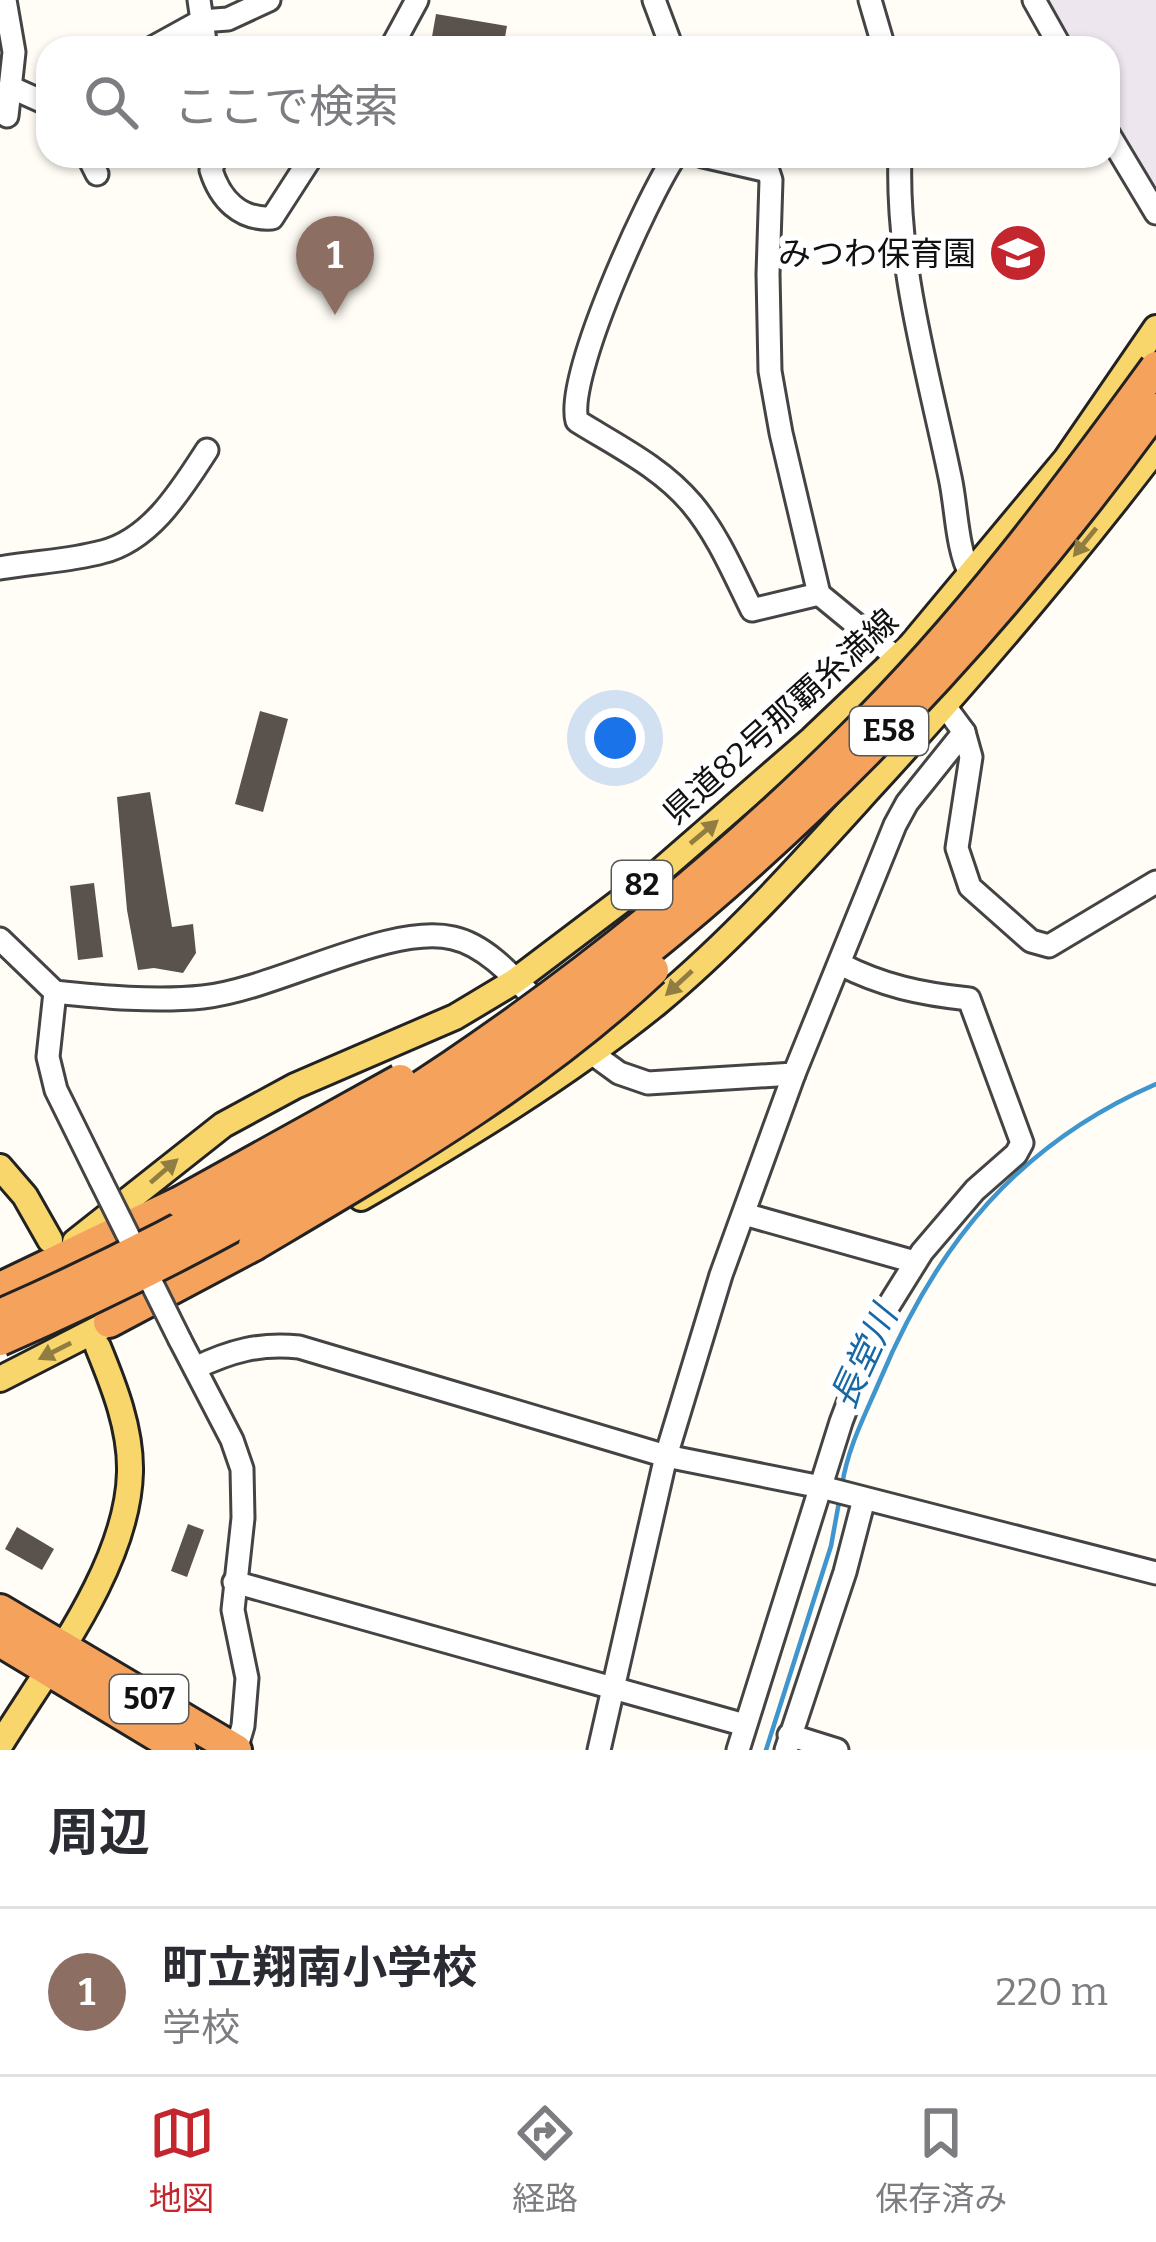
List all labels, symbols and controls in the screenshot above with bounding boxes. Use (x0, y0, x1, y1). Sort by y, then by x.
search box (36, 36, 1120, 168)
icon: search (78, 69, 144, 135)
text: ここで検索 (174, 80, 399, 134)
pin: 1 (296, 216, 374, 315)
school or university icon: みつわ保育園 (987, 222, 1049, 284)
place label: みつわ保育園 (778, 234, 976, 274)
one-way arrow (1072, 526, 1098, 557)
street label: 県道82号那覇糸満線 (655, 601, 906, 833)
road number: E58 (850, 707, 928, 755)
your location (585, 708, 645, 768)
one-way arrow (689, 820, 719, 846)
road number: 82 (612, 861, 672, 909)
one-way arrow (664, 968, 693, 996)
one-way arrow (149, 1158, 179, 1184)
water label: 長堂川 (821, 1296, 908, 1416)
one-way arrow (37, 1340, 72, 1360)
road number: 507 (110, 1675, 188, 1723)
text: 周辺 (48, 1802, 150, 1864)
text: 町立翔南小学校 (162, 1941, 477, 1995)
text: 1 (79, 1969, 95, 2015)
text: 220 m (996, 1969, 1108, 2015)
text: 学校 (162, 2005, 240, 2051)
tab: 地図 (149, 2100, 215, 2220)
tab: 経路 (512, 2100, 578, 2220)
tab: 保存済み (875, 2100, 1007, 2220)

